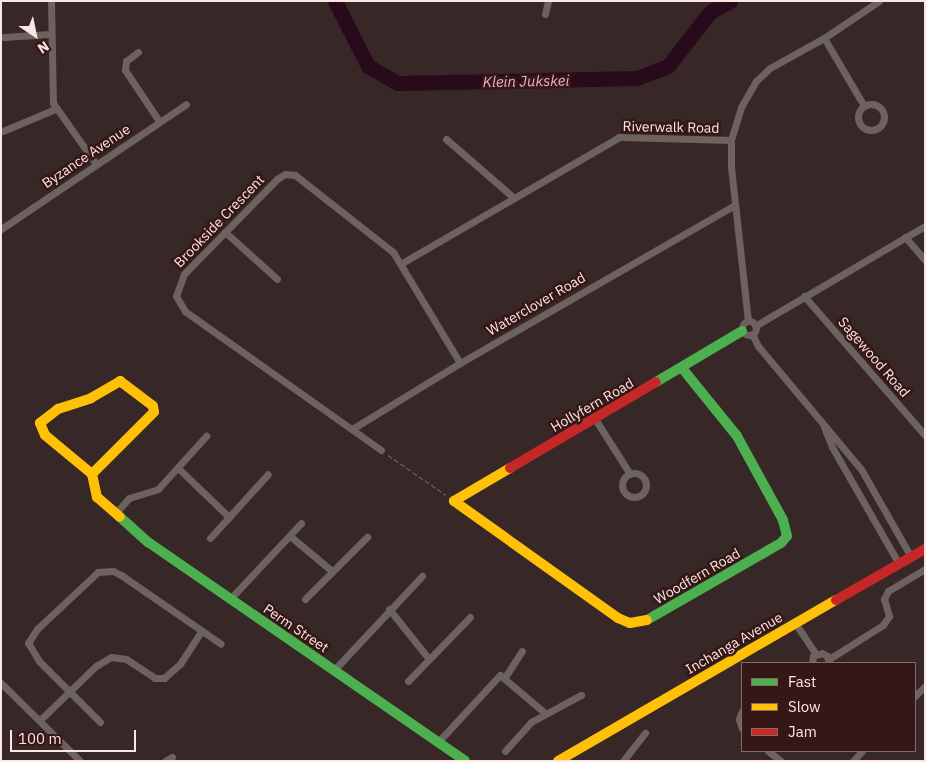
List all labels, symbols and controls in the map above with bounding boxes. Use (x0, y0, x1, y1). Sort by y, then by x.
north arrow (10, 10, 60, 60)
text: N (34, 37, 53, 58)
water label: Klein Jukskei (483, 71, 569, 91)
street label: Riverwalk Road (622, 118, 720, 136)
street label: Byzance Avenue (39, 120, 133, 192)
street label: Brookside Crescent (170, 171, 268, 271)
street label: Waterclover Road (484, 269, 588, 339)
street label: Sagewood Road (835, 314, 913, 400)
street label: Hollyfern Road (548, 374, 636, 436)
street label: Woodfern Road (651, 545, 743, 607)
street label: Perm Street (260, 600, 332, 656)
street label: Inchanga Avenue (683, 609, 785, 677)
legend (741, 662, 916, 752)
text: Fast (788, 672, 816, 691)
text: Slow (788, 697, 821, 716)
scale bar (12, 720, 139, 752)
text: Jam (788, 722, 817, 741)
text: 100 m (18, 729, 62, 748)

